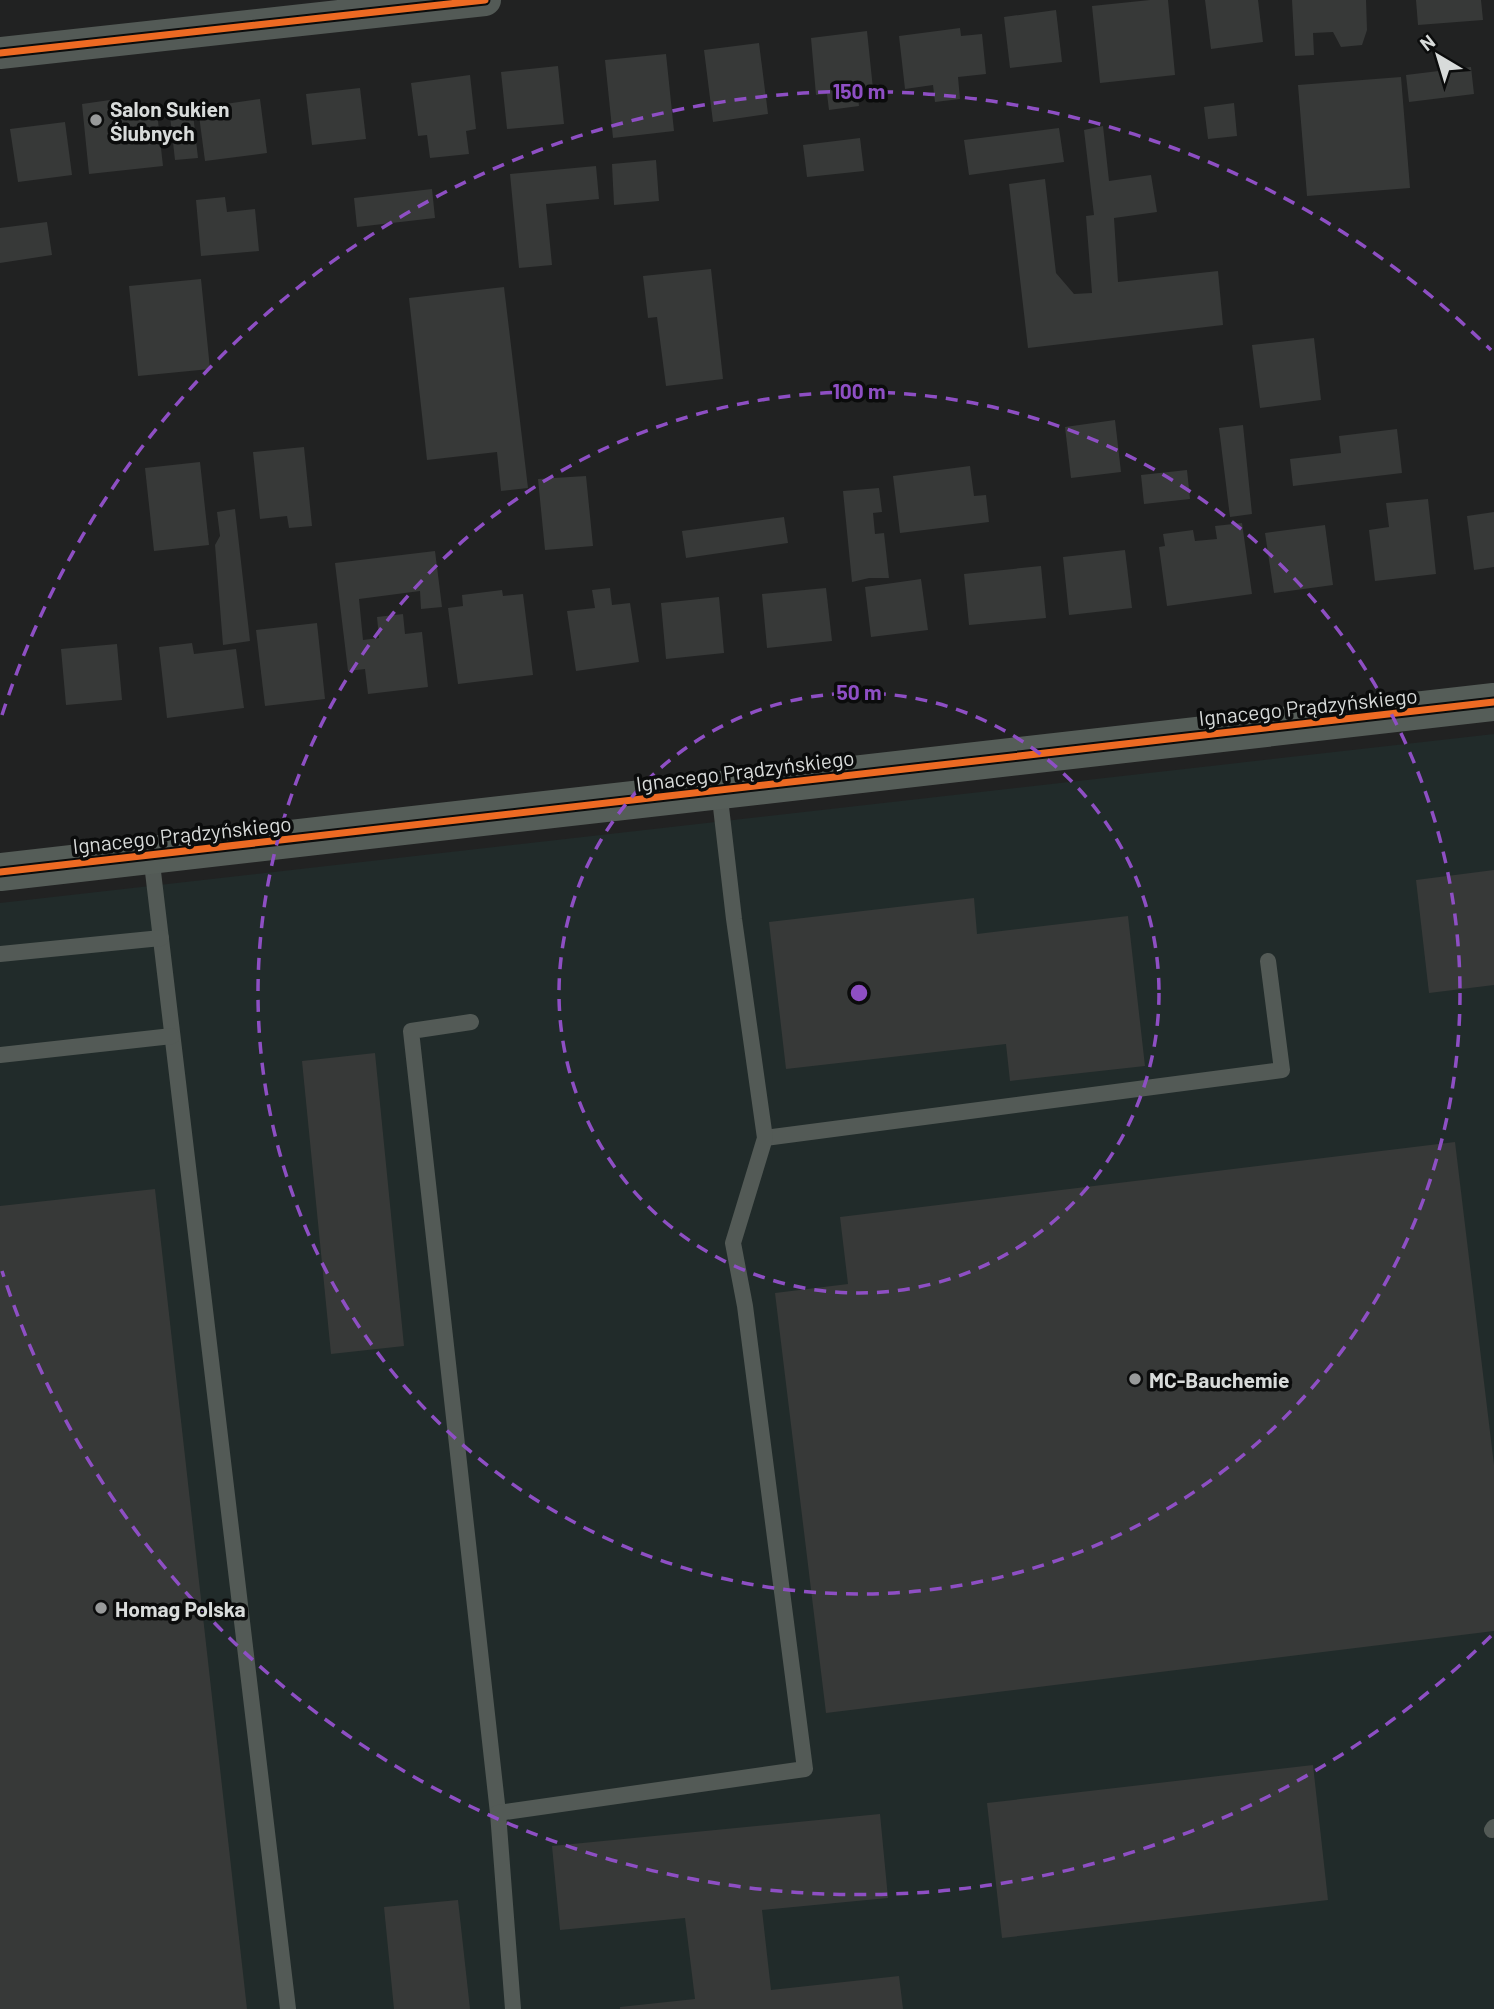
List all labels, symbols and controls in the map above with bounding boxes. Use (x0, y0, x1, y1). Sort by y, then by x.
north arrow (1403, 21, 1473, 91)
text: N (1415, 29, 1439, 55)
text: 150 m (833, 78, 885, 103)
place label: Salon Sukien Ślubnych (110, 96, 229, 145)
marker: Salon Sukien Ślubnych (88, 112, 104, 128)
text: 100 m (832, 378, 886, 403)
text: 50 m (836, 679, 882, 704)
street label: Ignacego Prądzyńskiego (1197, 682, 1419, 730)
street label: Ignacego Prądzyńskiego (634, 744, 856, 796)
street label: Ignacego Prądzyńskiego (71, 810, 293, 858)
centre of rings (847, 981, 871, 1005)
place label: MC-Bauchemie (1149, 1367, 1289, 1392)
marker: MC-Bauchemie (1127, 1371, 1143, 1387)
place label: Homag Polska (115, 1596, 246, 1621)
marker: Homag Polska (93, 1600, 109, 1616)

